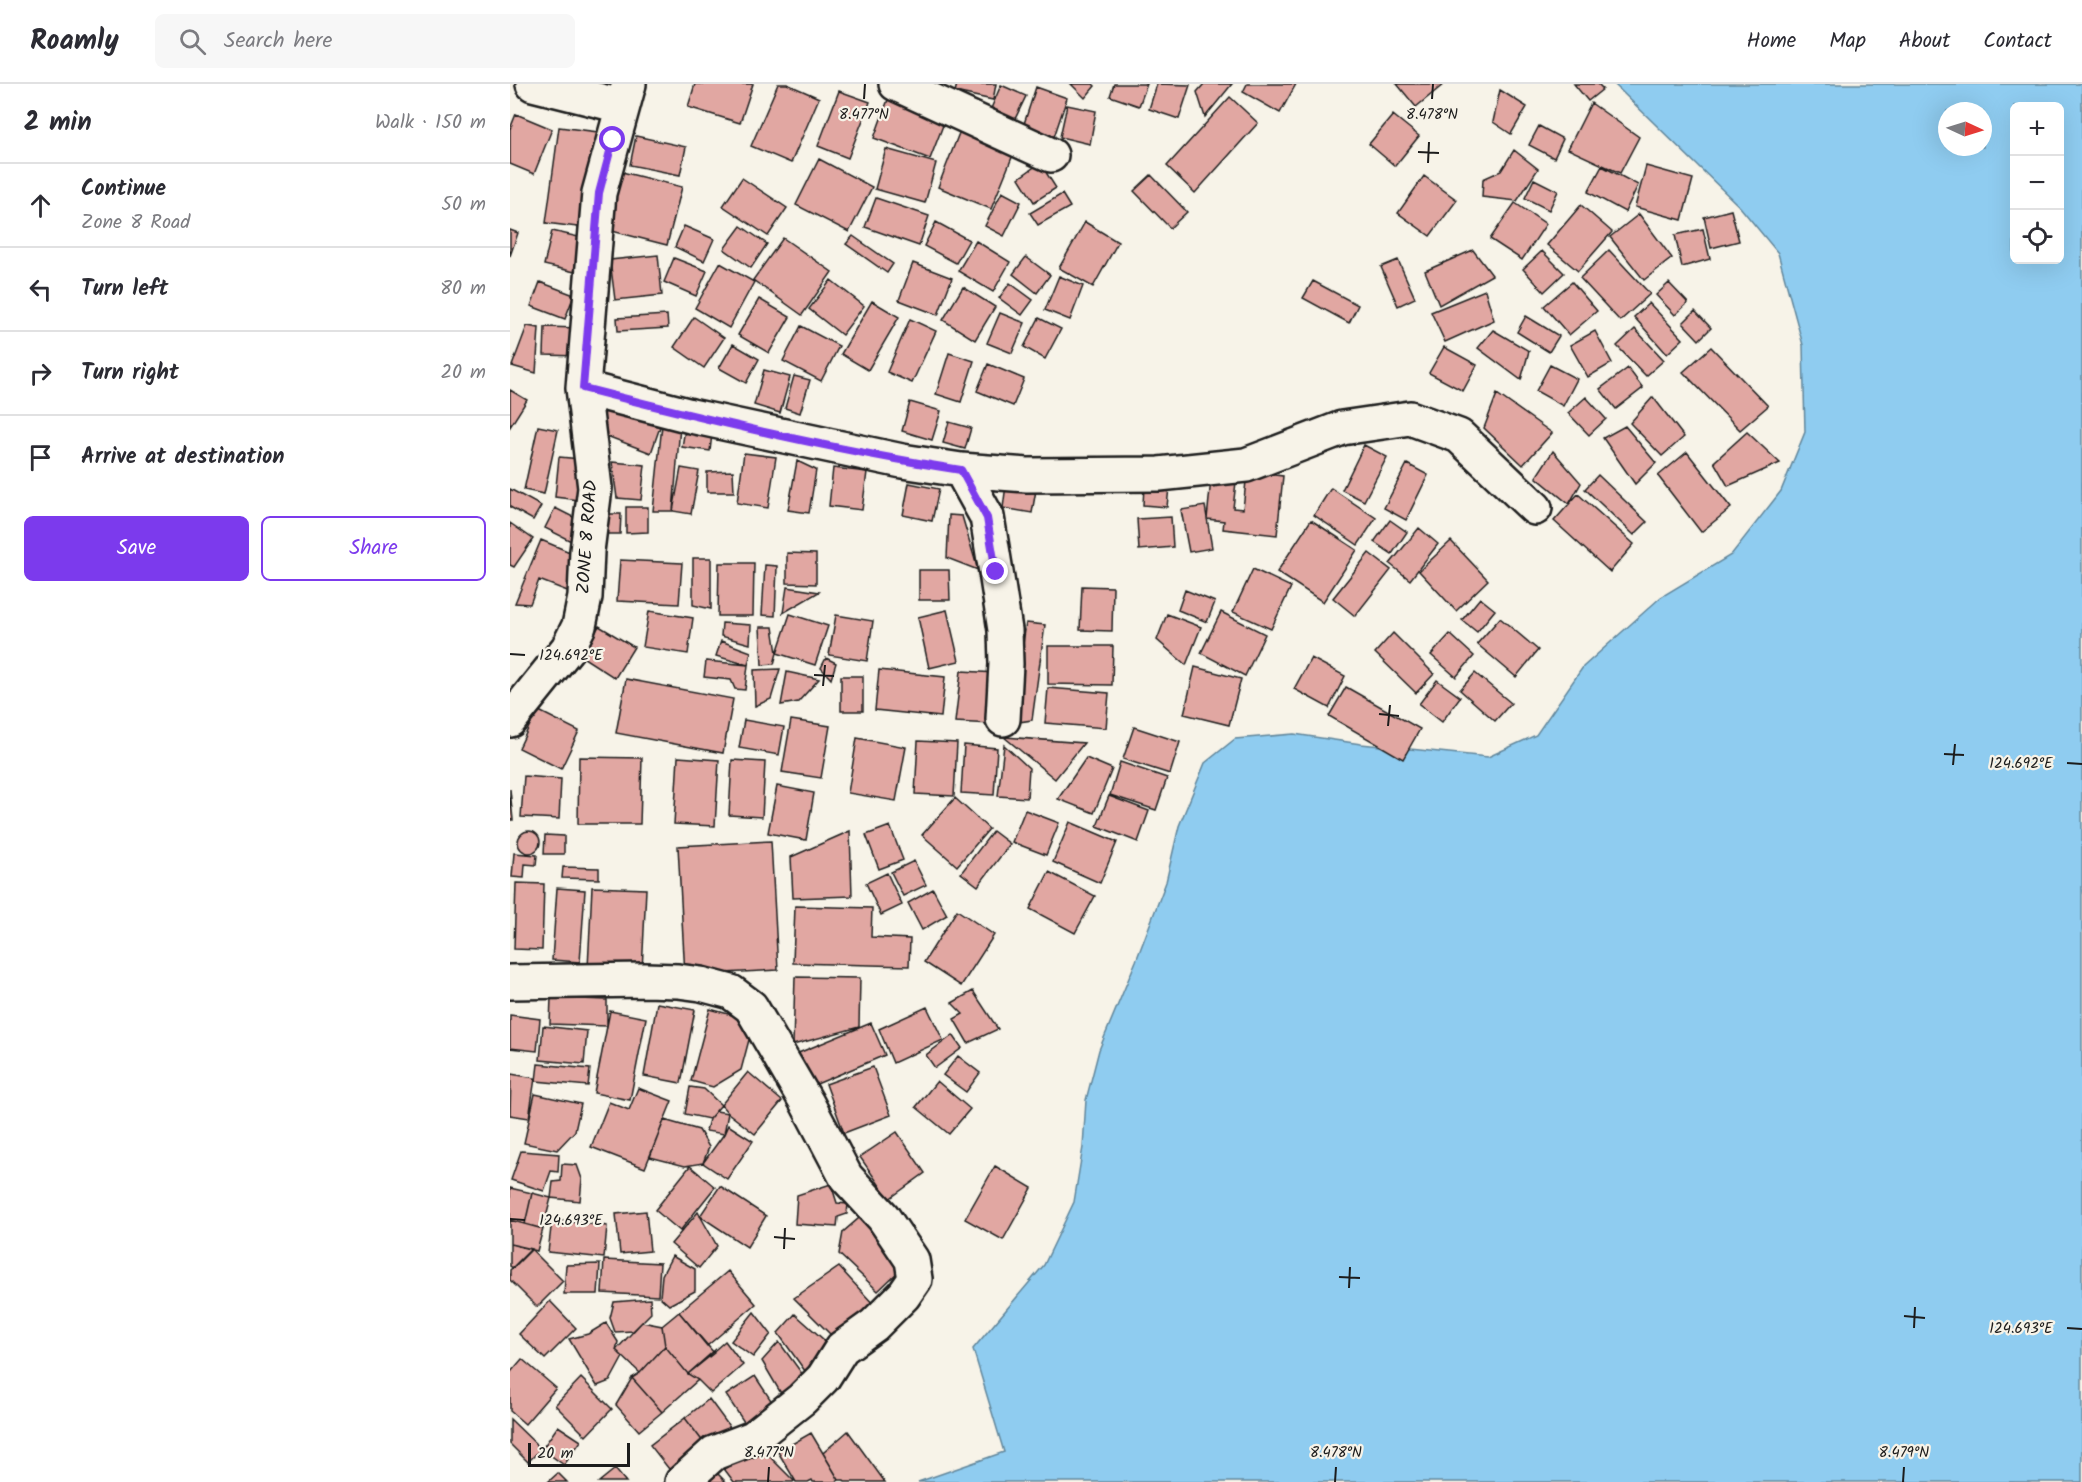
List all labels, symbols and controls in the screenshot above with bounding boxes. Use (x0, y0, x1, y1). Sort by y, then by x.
search box (155, 14, 575, 68)
text: Roamly (30, 19, 119, 64)
text: Search here (224, 24, 332, 59)
icon: search (176, 25, 209, 58)
text: Home (1747, 25, 1796, 58)
text: Map (1829, 25, 1866, 58)
text: About (1899, 25, 1950, 58)
text: Contact (1983, 25, 2052, 58)
text: 2 min (24, 102, 92, 144)
north arrow (1938, 102, 1992, 156)
map controls (2010, 102, 2064, 264)
button: + (2010, 102, 2064, 156)
text: 8.477°N (839, 103, 889, 127)
text: 8.478°N (1406, 103, 1458, 127)
text: Walk · 150 m (375, 107, 486, 139)
route start (599, 126, 625, 152)
button: − (2010, 156, 2064, 210)
text: Continue (81, 172, 166, 207)
icon: ahead (24, 189, 57, 222)
text: 50 m (441, 189, 486, 221)
text: Zone 8 Road (81, 207, 190, 239)
button: locate (2010, 210, 2064, 264)
text: Turn left (81, 272, 168, 307)
icon: left (24, 273, 57, 306)
text: 80 m (440, 273, 486, 305)
text: Turn right (81, 356, 179, 391)
icon: right (24, 357, 57, 390)
text: 20 m (440, 357, 486, 389)
text: Arrive at destination (81, 440, 284, 475)
icon: arrive (24, 441, 57, 474)
street label: ZONE 8 ROAD (570, 479, 606, 595)
button: Save (24, 516, 249, 581)
button: Share (261, 516, 486, 581)
route end (982, 558, 1008, 584)
text: 124.692°E (539, 644, 604, 668)
text: 124.692°E (1989, 752, 2054, 776)
text: 124.693°E (539, 1209, 604, 1233)
text: 124.693°E (1989, 1317, 2054, 1341)
scale bar (528, 1440, 630, 1468)
text: 20 m (537, 1441, 573, 1466)
text: 8.477°N (744, 1441, 794, 1465)
text: 8.478°N (1310, 1441, 1362, 1465)
text: 8.479°N (1879, 1441, 1929, 1465)

